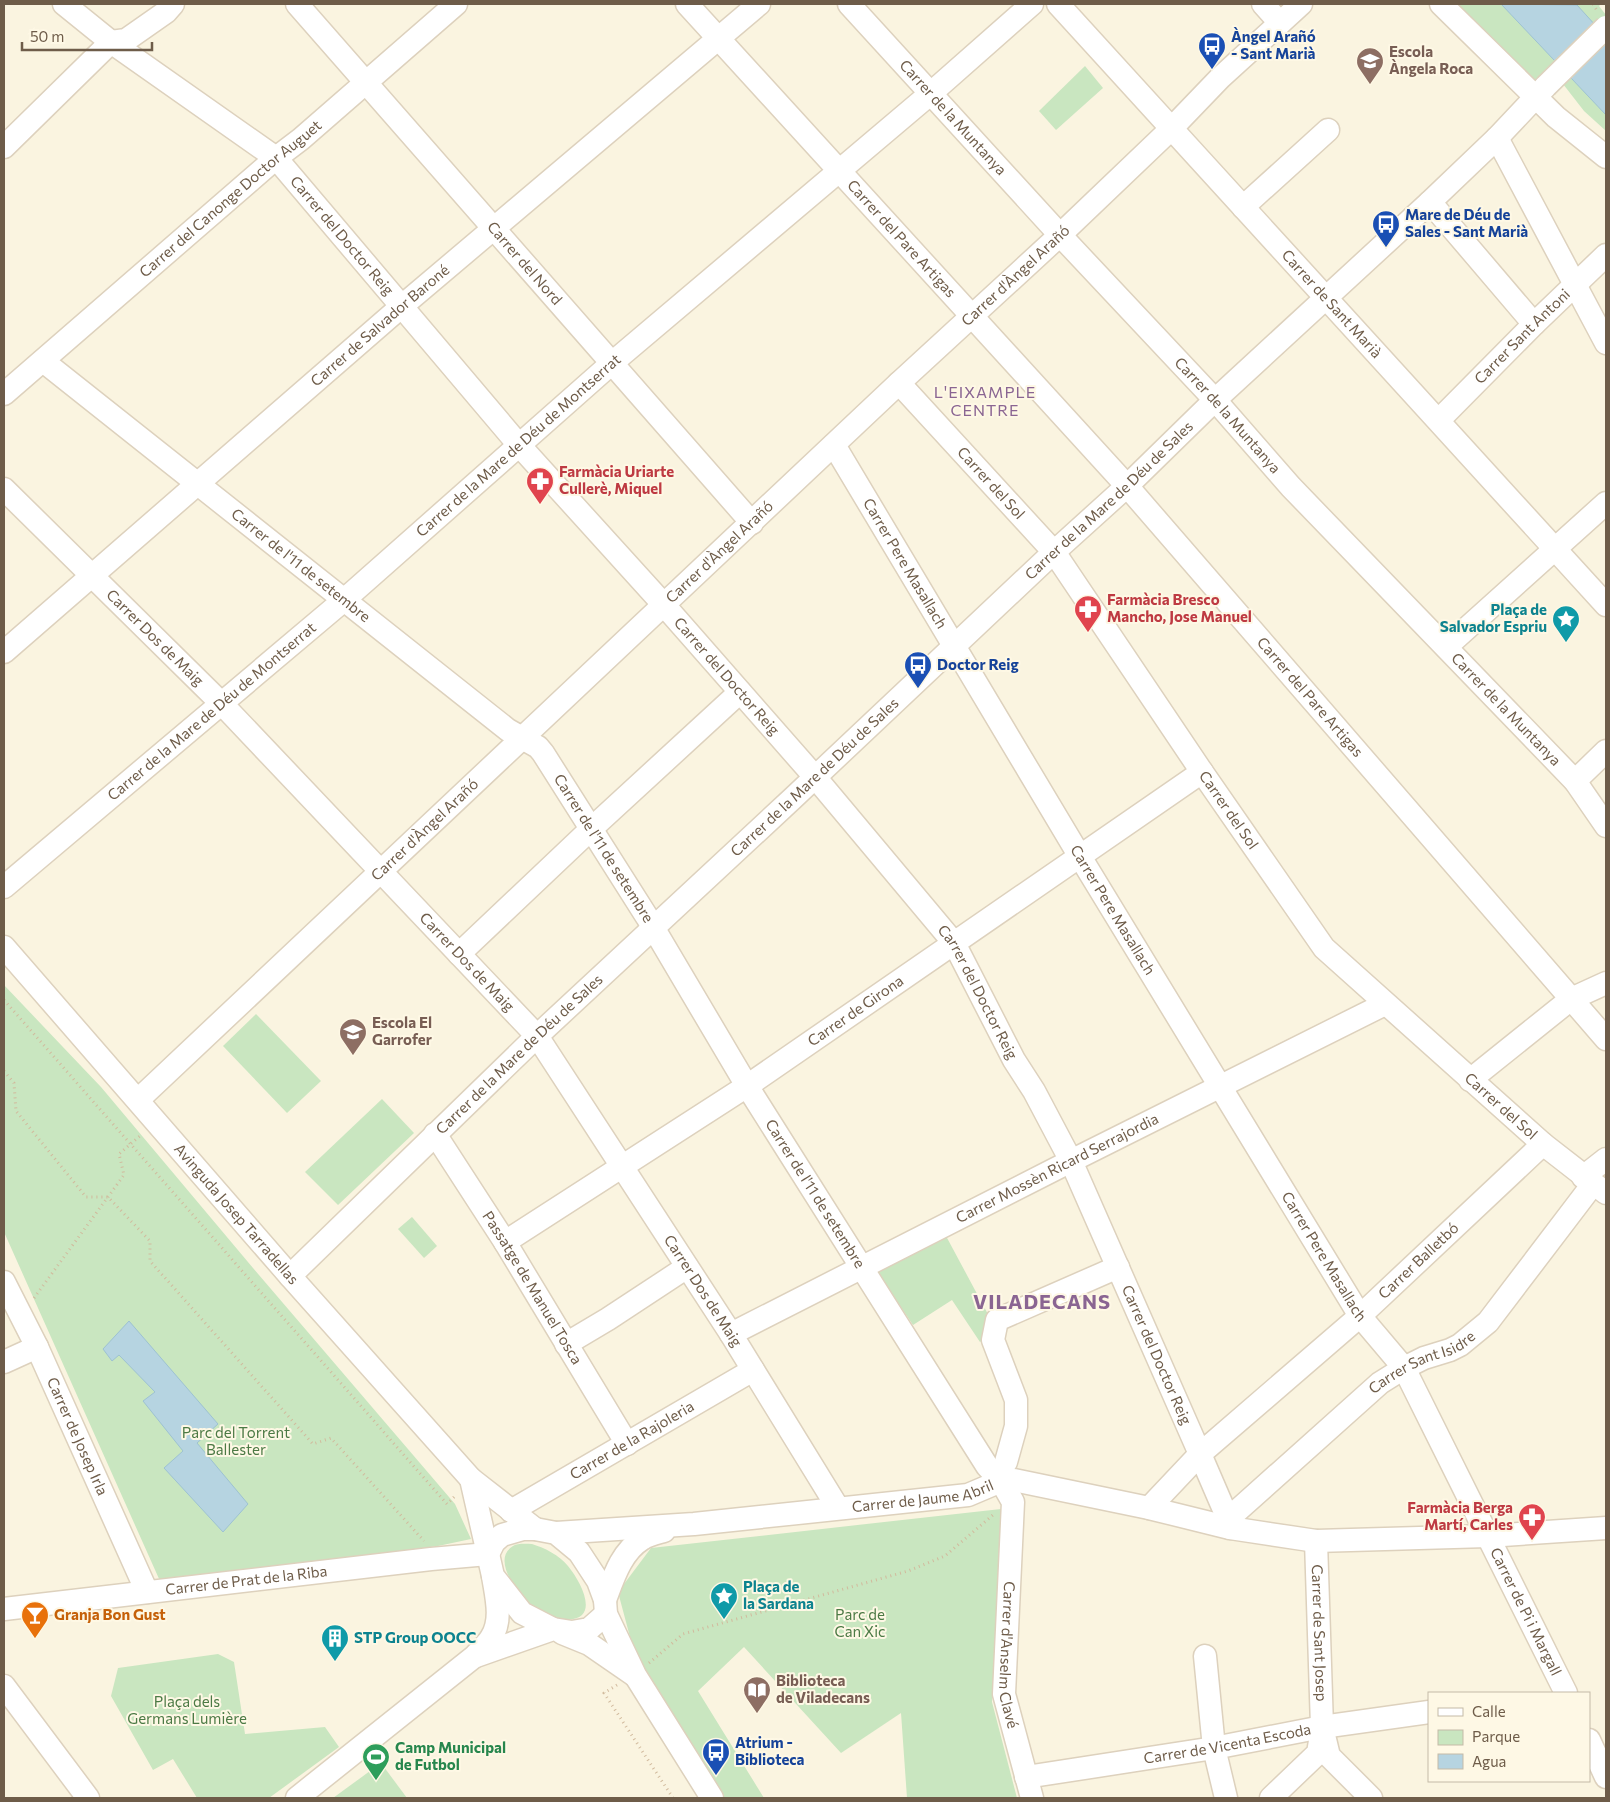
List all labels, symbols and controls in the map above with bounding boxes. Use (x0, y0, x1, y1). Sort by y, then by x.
scale bar (22, 20, 152, 52)
text: 50 m (30, 27, 64, 45)
place label: Àngel Arañó - Sant Marià (1231, 27, 1316, 62)
bus stop icon: Àngel Arañó - Sant Marià (1197, 31, 1227, 70)
place label: Escola Àngela Roca (1389, 42, 1473, 77)
school or university icon: Escola Àngela Roca (1355, 46, 1385, 85)
street label: Carrer de la Muntanya (896, 56, 1011, 178)
street label: Carrer del Canonge Doctor Auguet (135, 116, 325, 281)
street label: Carrer del Doctor Reig (287, 172, 398, 298)
street label: Carrer del Pare Artigas (844, 176, 960, 301)
place label: Mare de Déu de Sales - Sant Marià (1405, 205, 1528, 240)
bus stop icon: Mare de Déu de Sales - Sant Marià (1371, 209, 1401, 248)
street label: Carrer del Nord (484, 217, 566, 308)
street label: Carrer d'Àngel Arañó (957, 221, 1073, 329)
street label: Carrer de Sant Marià (1278, 245, 1386, 361)
street label: Carrer de Salvador Baroné (306, 260, 452, 389)
street label: Carrer Sant Antoni (1470, 284, 1573, 387)
street label: Carrer de la Mare de Déu de Montserrat (412, 350, 624, 540)
street label: Carrer de la Muntanya (1171, 353, 1285, 477)
district label: L'EIXAMPLE CENTRE (934, 382, 1036, 419)
street label: Carrer de la Mare de Déu de Sales (1021, 417, 1196, 583)
street label: Carrer del Sol (954, 443, 1029, 522)
place label: Farmàcia Uriarte Cullerè, Miquel (559, 462, 674, 497)
pharmacy icon: Farmàcia Uriarte Cullerè, Miquel (525, 466, 555, 505)
street label: Carrer Pere Masallach (860, 495, 951, 631)
street label: Carrer d'Àngel Arañó (661, 497, 776, 606)
street label: Carrer de l'11 de setembre (228, 504, 375, 625)
street label: Carrer Dos de Maig (103, 585, 208, 689)
place label: Farmàcia Bresco Mancho, Jose Manuel (1107, 590, 1252, 625)
pharmacy icon: Farmàcia Bresco Mancho, Jose Manuel (1073, 594, 1103, 633)
place label: Plaça de Salvador Espriu (1440, 600, 1547, 635)
place icon: Plaça de Salvador Espriu (1551, 604, 1581, 643)
street label: Carrer del Doctor Reig (671, 613, 784, 738)
street label: Carrer de la Mare de Déu de Montserrat (103, 618, 319, 804)
street label: Carrer del Pare Artigas (1254, 633, 1368, 760)
street label: Carrer de la Muntanya (1448, 649, 1565, 769)
bus stop icon: Doctor Reig (903, 650, 933, 689)
place label: Doctor Reig (937, 655, 1019, 673)
street label: Carrer de la Mare de Déu de Sales (726, 693, 902, 860)
street label: Carrer del Sol (1196, 767, 1263, 852)
street label: Carrer de l'11 de setembre (551, 770, 658, 926)
street label: Carrer d'Àngel Arañó (367, 774, 481, 884)
street label: Carrer Pere Masallach (1067, 841, 1160, 978)
street label: Carrer Dos de Maig (416, 908, 519, 1015)
street label: Carrer del Doctor Reig (934, 921, 1022, 1062)
street label: Carrer de la Mare de Déu de Sales (432, 970, 606, 1137)
street label: Carrer de Girona (804, 971, 906, 1049)
place label: Escola El Garrofer (372, 1013, 432, 1048)
school or university icon: Escola El Garrofer (338, 1017, 368, 1056)
street label: Carrer del Sol (1461, 1068, 1542, 1143)
street label: Carrer Mossèn Ricard Serrajordia (953, 1109, 1161, 1226)
street label: Carrer de l'11 de setembre (762, 1116, 870, 1271)
street label: Avinguda Josep Tarradellas (171, 1140, 303, 1288)
street label: Carrer Pere Masallach (1278, 1188, 1371, 1325)
street label: Passatge de Manuel Tosca (479, 1207, 587, 1367)
street label: Carrer Balletbó (1374, 1218, 1462, 1302)
street label: Carrer Dos de Maig (661, 1231, 747, 1350)
street label: Carrer del Doctor Reig (1119, 1282, 1196, 1427)
district label: VILADECANS (973, 1289, 1111, 1313)
street label: Carrer Sant Isidre (1364, 1326, 1478, 1397)
street label: Carrer de Josep Irla (44, 1374, 112, 1498)
street label: Carrer de la Rajoleria (566, 1396, 697, 1483)
park label: Parc del Torrent Ballester (182, 1423, 290, 1458)
street label: Carrer de Jaume Abril (851, 1475, 996, 1515)
place label: Farmàcia Berga Martí, Carles (1407, 1498, 1513, 1533)
pharmacy icon: Farmàcia Berga Martí, Carles (1517, 1502, 1547, 1541)
street label: Carrer de Pi i Margall (1487, 1544, 1566, 1678)
street label: Carrer de Prat de la Riba (164, 1561, 328, 1598)
street label: Carrer de Sant Josep (1309, 1564, 1331, 1702)
place label: Plaça de la Sardana (743, 1577, 814, 1612)
place icon: Plaça de la Sardana (709, 1581, 739, 1620)
street label: Carrer d'Anselm Clavé (996, 1581, 1023, 1730)
bar icon: Granja Bon Gust (20, 1600, 50, 1639)
place label: Granja Bon Gust (54, 1605, 166, 1623)
park label: Parc de Can Xic (834, 1605, 886, 1640)
building icon: STP Group OOCC (320, 1623, 350, 1662)
place label: STP Group OOCC (354, 1628, 476, 1646)
place label: Biblioteca de Viladecans (776, 1671, 870, 1706)
library icon: Biblioteca de Viladecans (742, 1675, 772, 1714)
park label: Plaça dels Germans Lumière (127, 1692, 247, 1727)
legend (1428, 1692, 1590, 1782)
text: Calle (1472, 1702, 1506, 1720)
street label: Carrer de Vicenta Escoda (1142, 1719, 1312, 1767)
text: Parque (1472, 1727, 1520, 1745)
place label: Atrium - Biblioteca (735, 1733, 805, 1768)
bus stop icon: Atrium - Biblioteca (701, 1737, 731, 1776)
place label: Camp Municipal de Futbol (395, 1738, 506, 1773)
sports icon: Camp Municipal de Futbol (361, 1742, 391, 1781)
text: Agua (1472, 1752, 1506, 1770)

